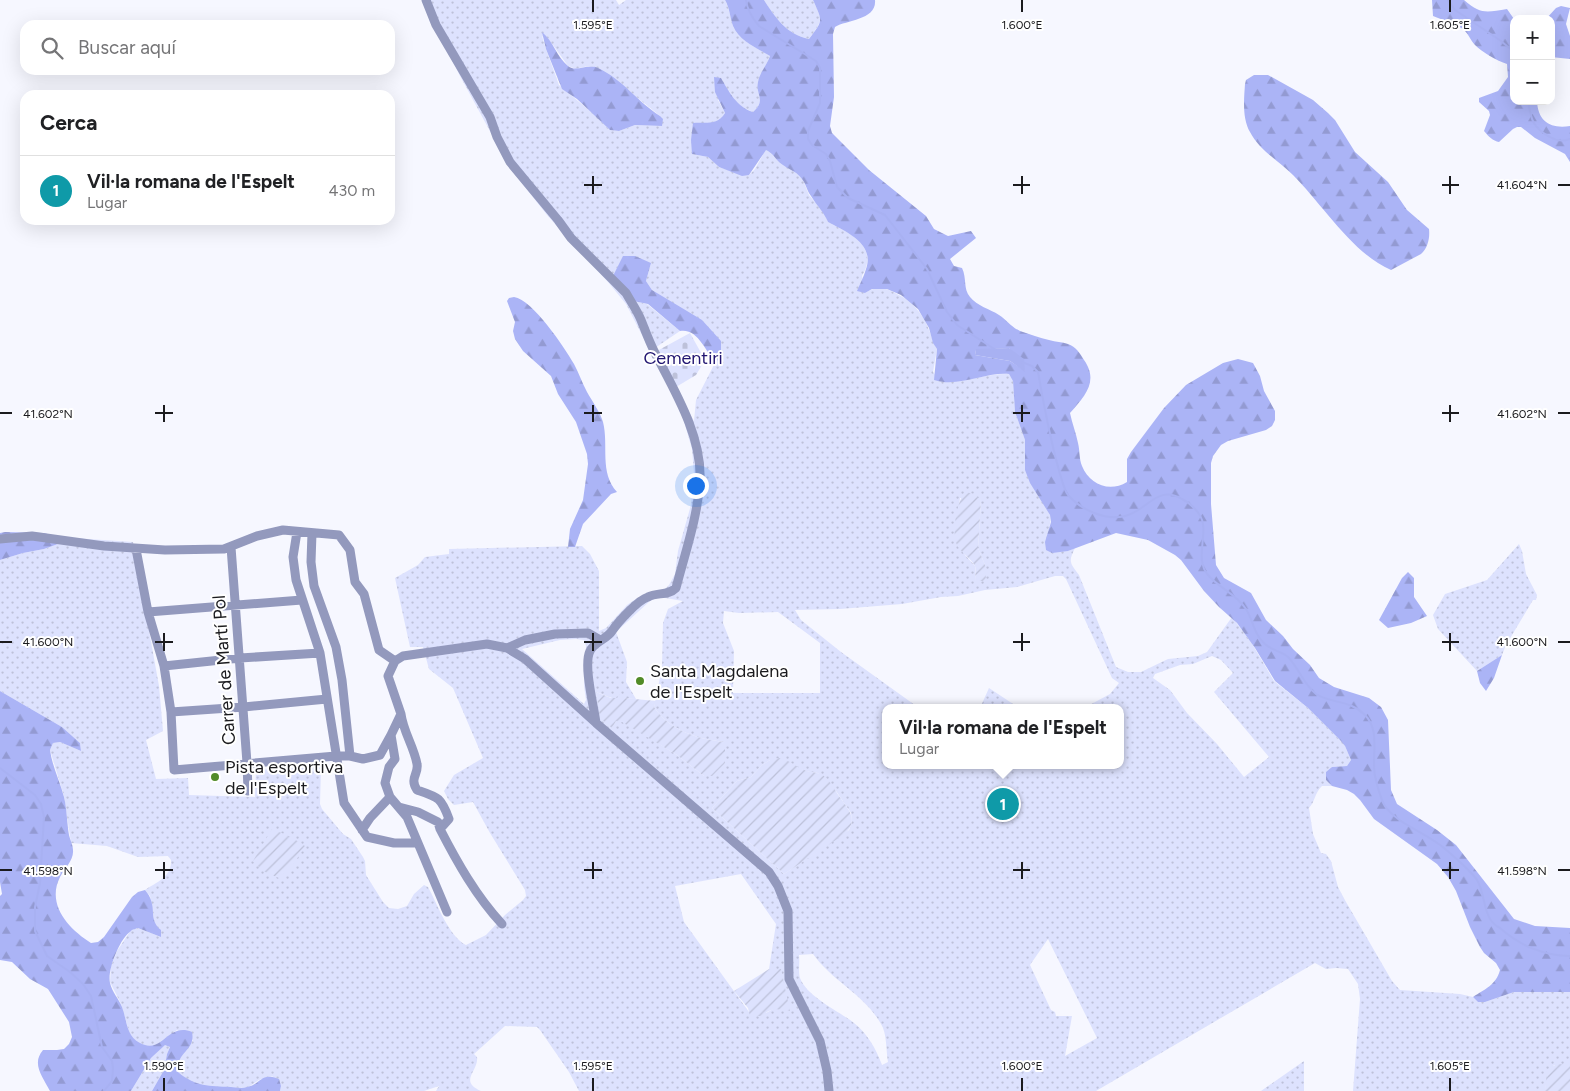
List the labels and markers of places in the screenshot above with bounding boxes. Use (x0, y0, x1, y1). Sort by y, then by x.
place label: Santa Magdalena de l'Espelt (650, 660, 788, 703)
marker: Santa Magdalena de l'Espelt (634, 675, 646, 687)
place label: Pista esportiva de l'Espelt (225, 756, 343, 799)
marker: Pista esportiva de l'Espelt (209, 771, 221, 783)
pin: 1 (987, 785, 1019, 823)

